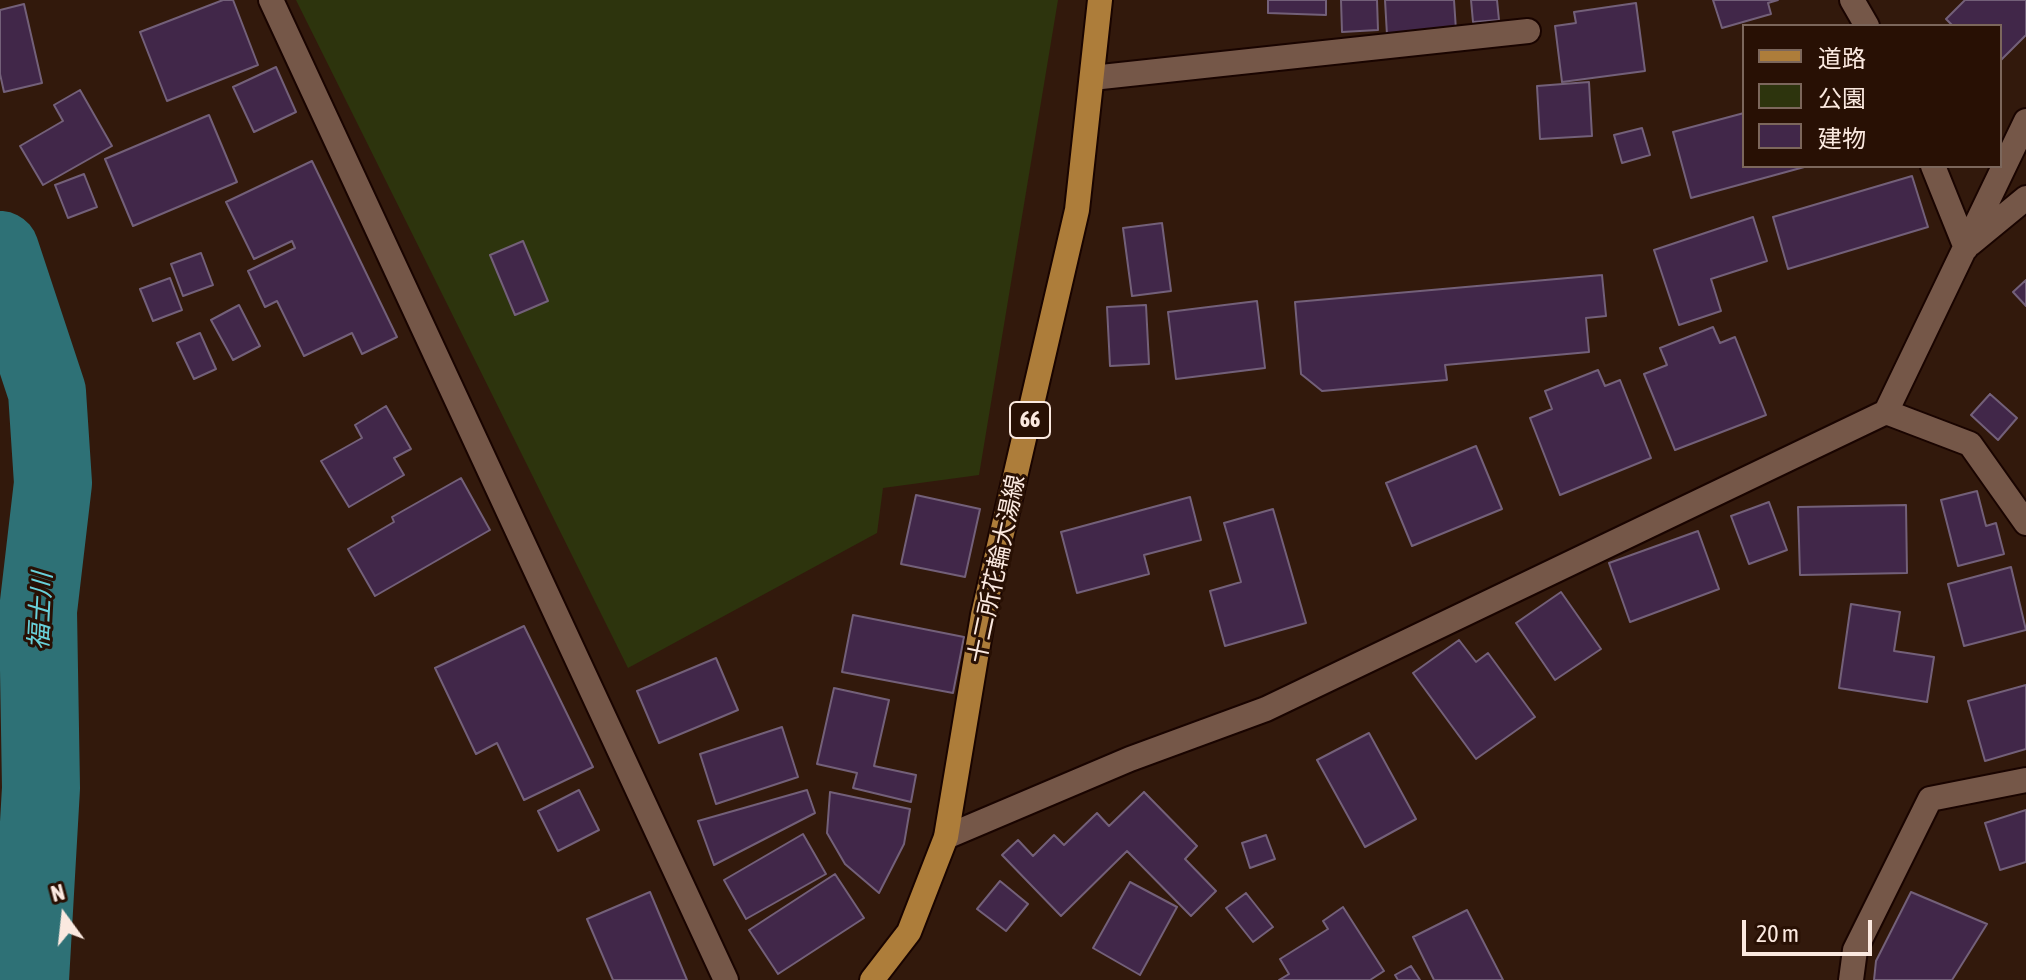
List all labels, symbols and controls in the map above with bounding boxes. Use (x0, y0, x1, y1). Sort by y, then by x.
legend (1742, 24, 2002, 168)
text: 道路 (1818, 45, 1866, 72)
text: 公園 (1818, 85, 1866, 112)
text: 建物 (1818, 125, 1866, 152)
road number: 66 (1010, 402, 1050, 438)
street label: 十二所花輪大湯線 (963, 472, 1031, 666)
water label: 福士川 (23, 571, 59, 651)
north arrow (24, 876, 104, 956)
text: N (48, 879, 67, 907)
scale bar (1746, 904, 1876, 954)
text: 20 m (1756, 920, 1799, 947)

